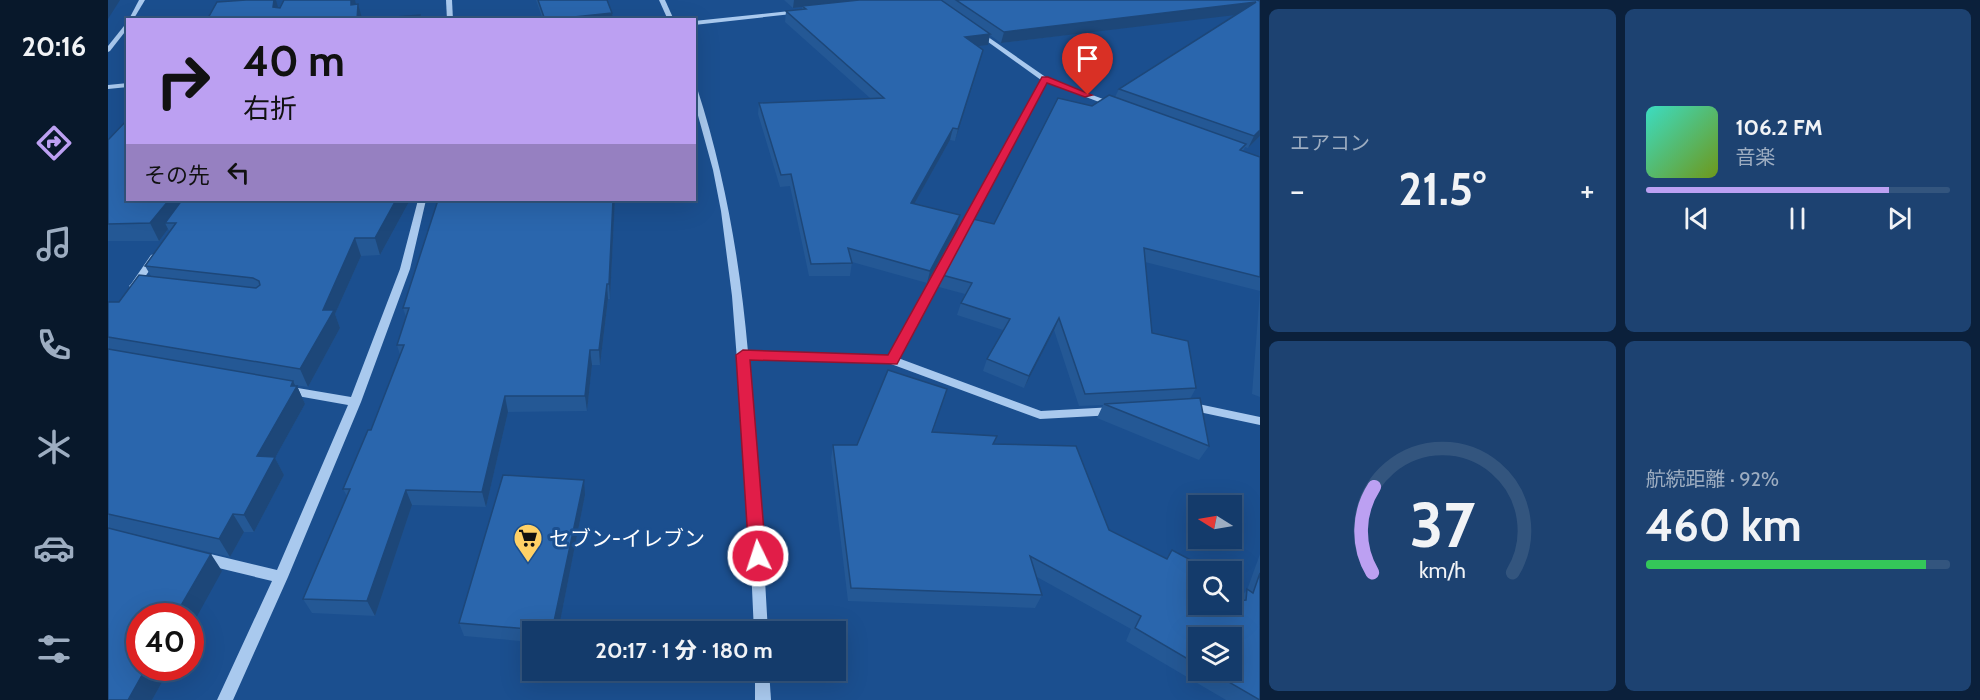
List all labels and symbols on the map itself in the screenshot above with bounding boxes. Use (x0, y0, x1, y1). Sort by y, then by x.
pin (1062, 33, 1113, 95)
north arrow (1188, 495, 1242, 549)
supermarket icon: セブン-イレブン (512, 522, 544, 564)
position arrow (726, 524, 790, 588)
place label: セブン-イレブン (549, 526, 705, 551)
speed limit sign: 40 (126, 603, 204, 681)

